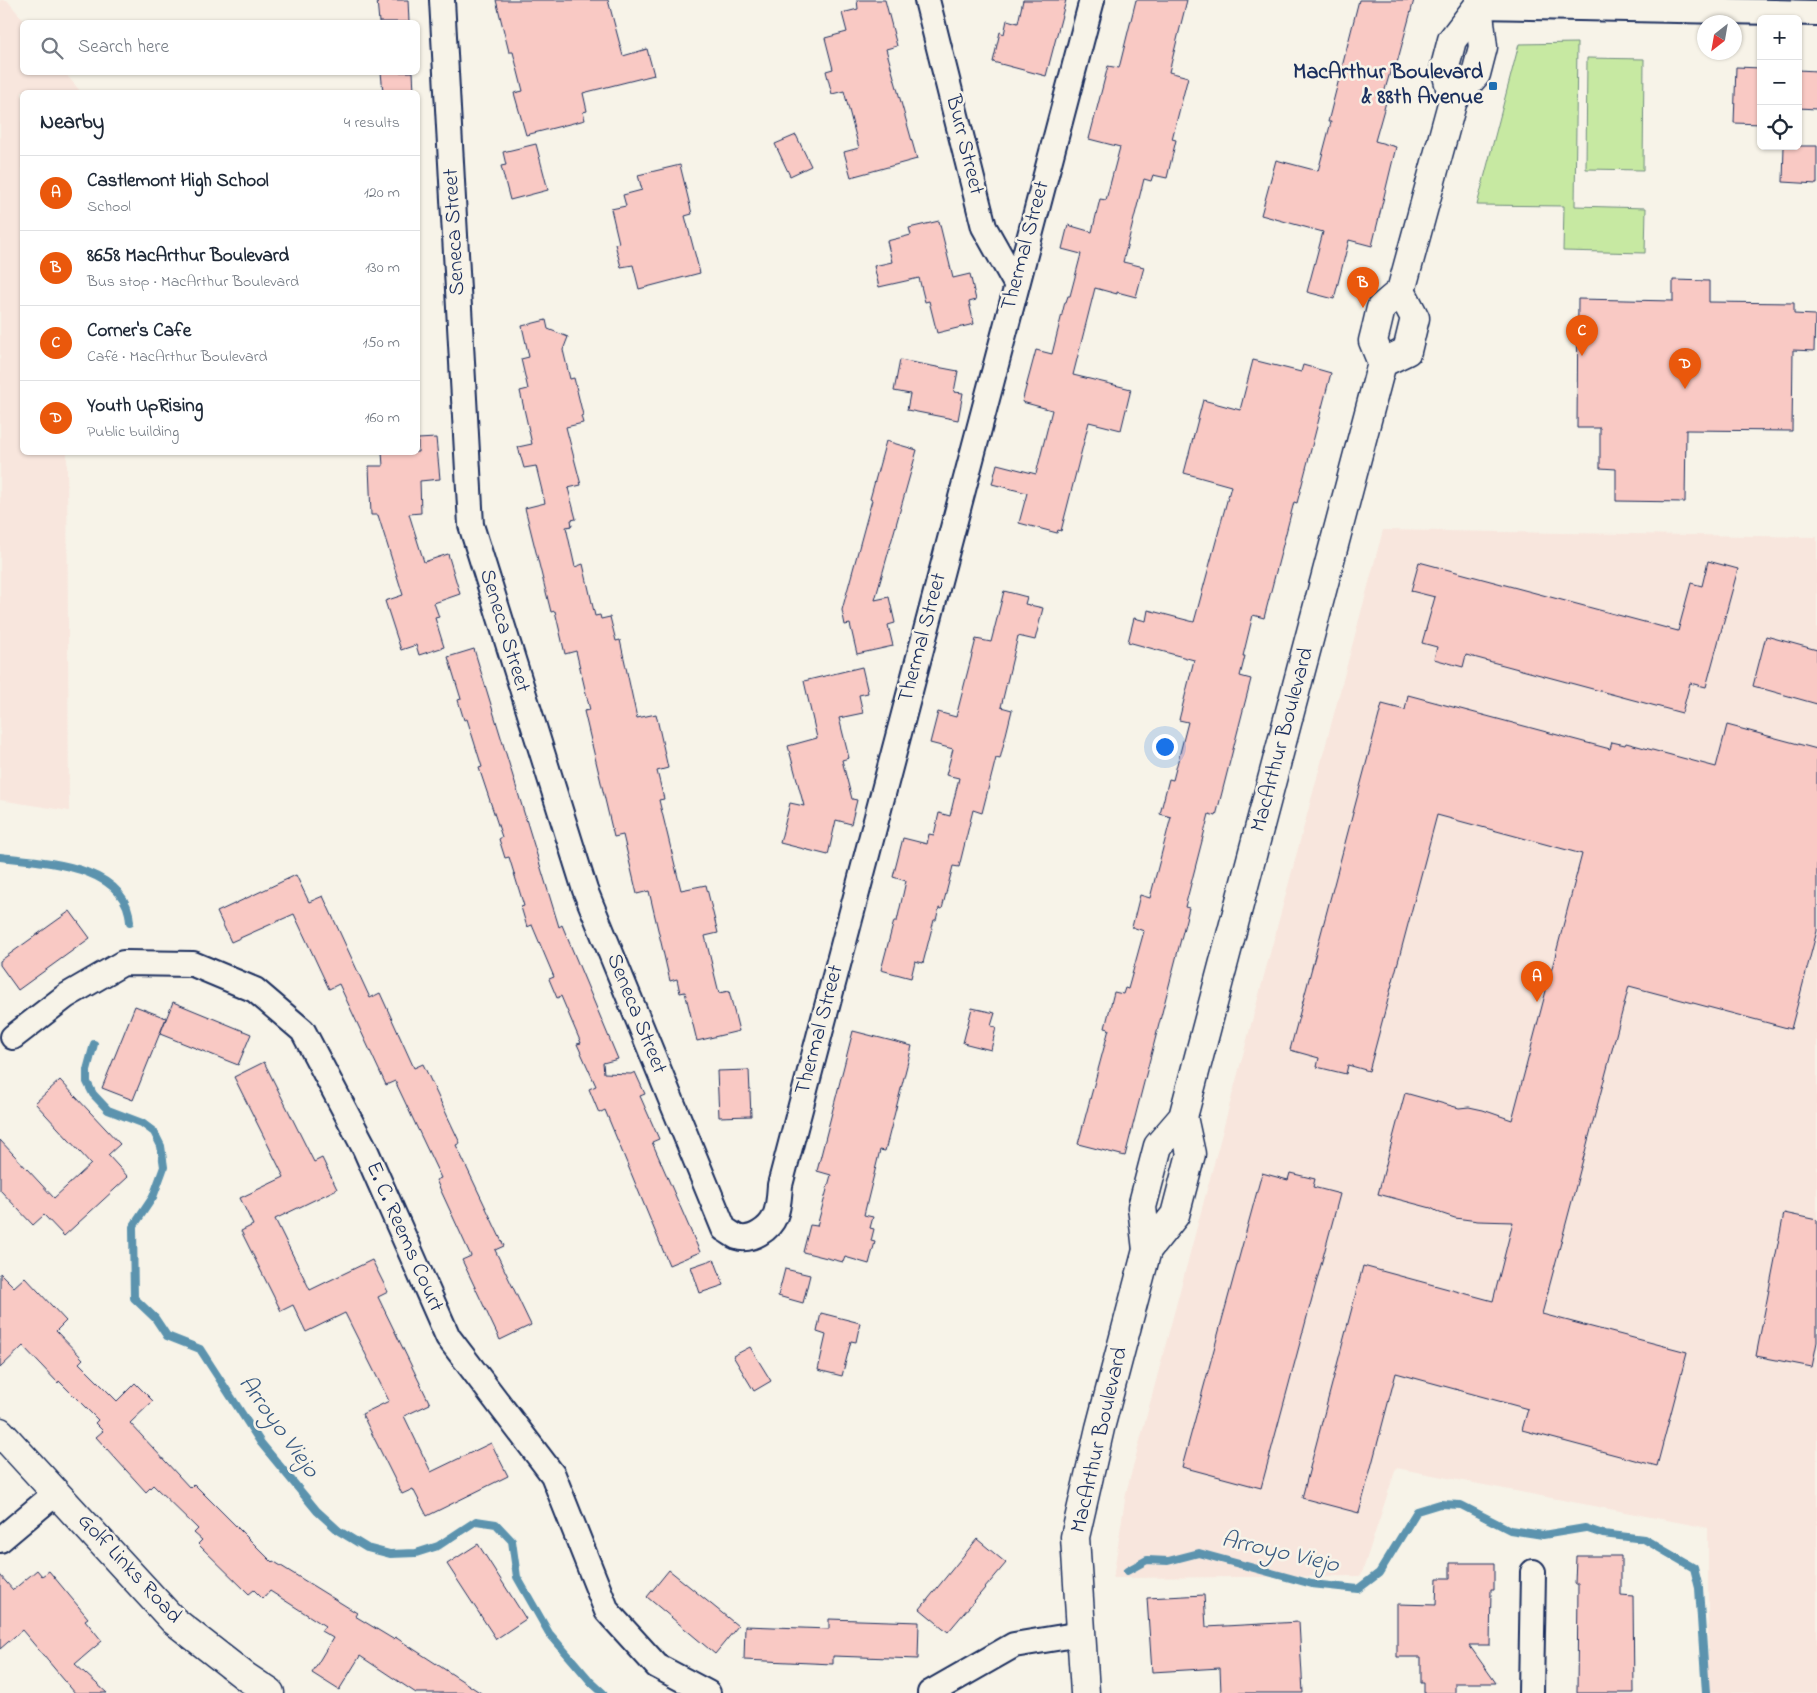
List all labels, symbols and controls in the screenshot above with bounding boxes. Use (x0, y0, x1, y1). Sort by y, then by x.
north arrow (1697, 15, 1742, 60)
map controls (1757, 15, 1802, 150)
button: + (1757, 15, 1802, 60)
search box (20, 20, 420, 75)
icon: search (38, 34, 66, 62)
text: Search here (78, 34, 169, 61)
place label: MacArthur Boulevard & 88th Avenue (1293, 57, 1484, 114)
button: − (1757, 60, 1802, 105)
marker: MacArthur Boulevard & 88th Avenue (1487, 80, 1499, 92)
street label: Burr Street (936, 91, 992, 199)
button: locate (1757, 105, 1802, 150)
text: Nearby (40, 108, 104, 138)
text: 4 results (344, 111, 400, 135)
street label: Seneca Street (436, 167, 474, 296)
text: Castlemont High School (87, 168, 269, 195)
street label: Thermal Street (993, 177, 1059, 315)
text: A (51, 181, 61, 205)
text: 120 m (364, 181, 400, 205)
text: School (87, 195, 131, 219)
text: 8658 MacArthur Boulevard (87, 243, 289, 270)
text: B (51, 256, 61, 280)
text: 130 m (365, 256, 400, 280)
pin: B (1347, 267, 1379, 308)
text: Bus stop · MacArthur Boulevard (87, 270, 299, 294)
pin: C (1566, 315, 1598, 356)
text: Corner's Cafe (87, 318, 191, 345)
text: C (52, 331, 60, 355)
text: 150 m (362, 331, 400, 355)
text: Café · MacArthur Boulevard (87, 345, 268, 369)
pin: D (1669, 348, 1701, 389)
text: Youth UpRising (87, 393, 203, 420)
text: D (50, 406, 62, 430)
text: 160 m (365, 406, 400, 430)
text: Public building (87, 420, 179, 444)
street label: Seneca Street (470, 565, 538, 697)
street label: Thermal Street (890, 569, 956, 707)
street label: MacArthur Boulevard (1243, 644, 1323, 836)
your location (1152, 734, 1178, 760)
street label: Seneca Street (597, 949, 675, 1080)
street label: Thermal Street (787, 961, 853, 1099)
pin: A (1521, 961, 1553, 1002)
street label: E. C. Reems Court (357, 1157, 452, 1318)
street label: MacArthur Boulevard (1063, 1344, 1137, 1536)
water label: Arroyo Viejo (229, 1368, 328, 1487)
street label: Golf Links Road (69, 1506, 189, 1632)
water label: Arroyo Viejo (1218, 1523, 1344, 1584)

